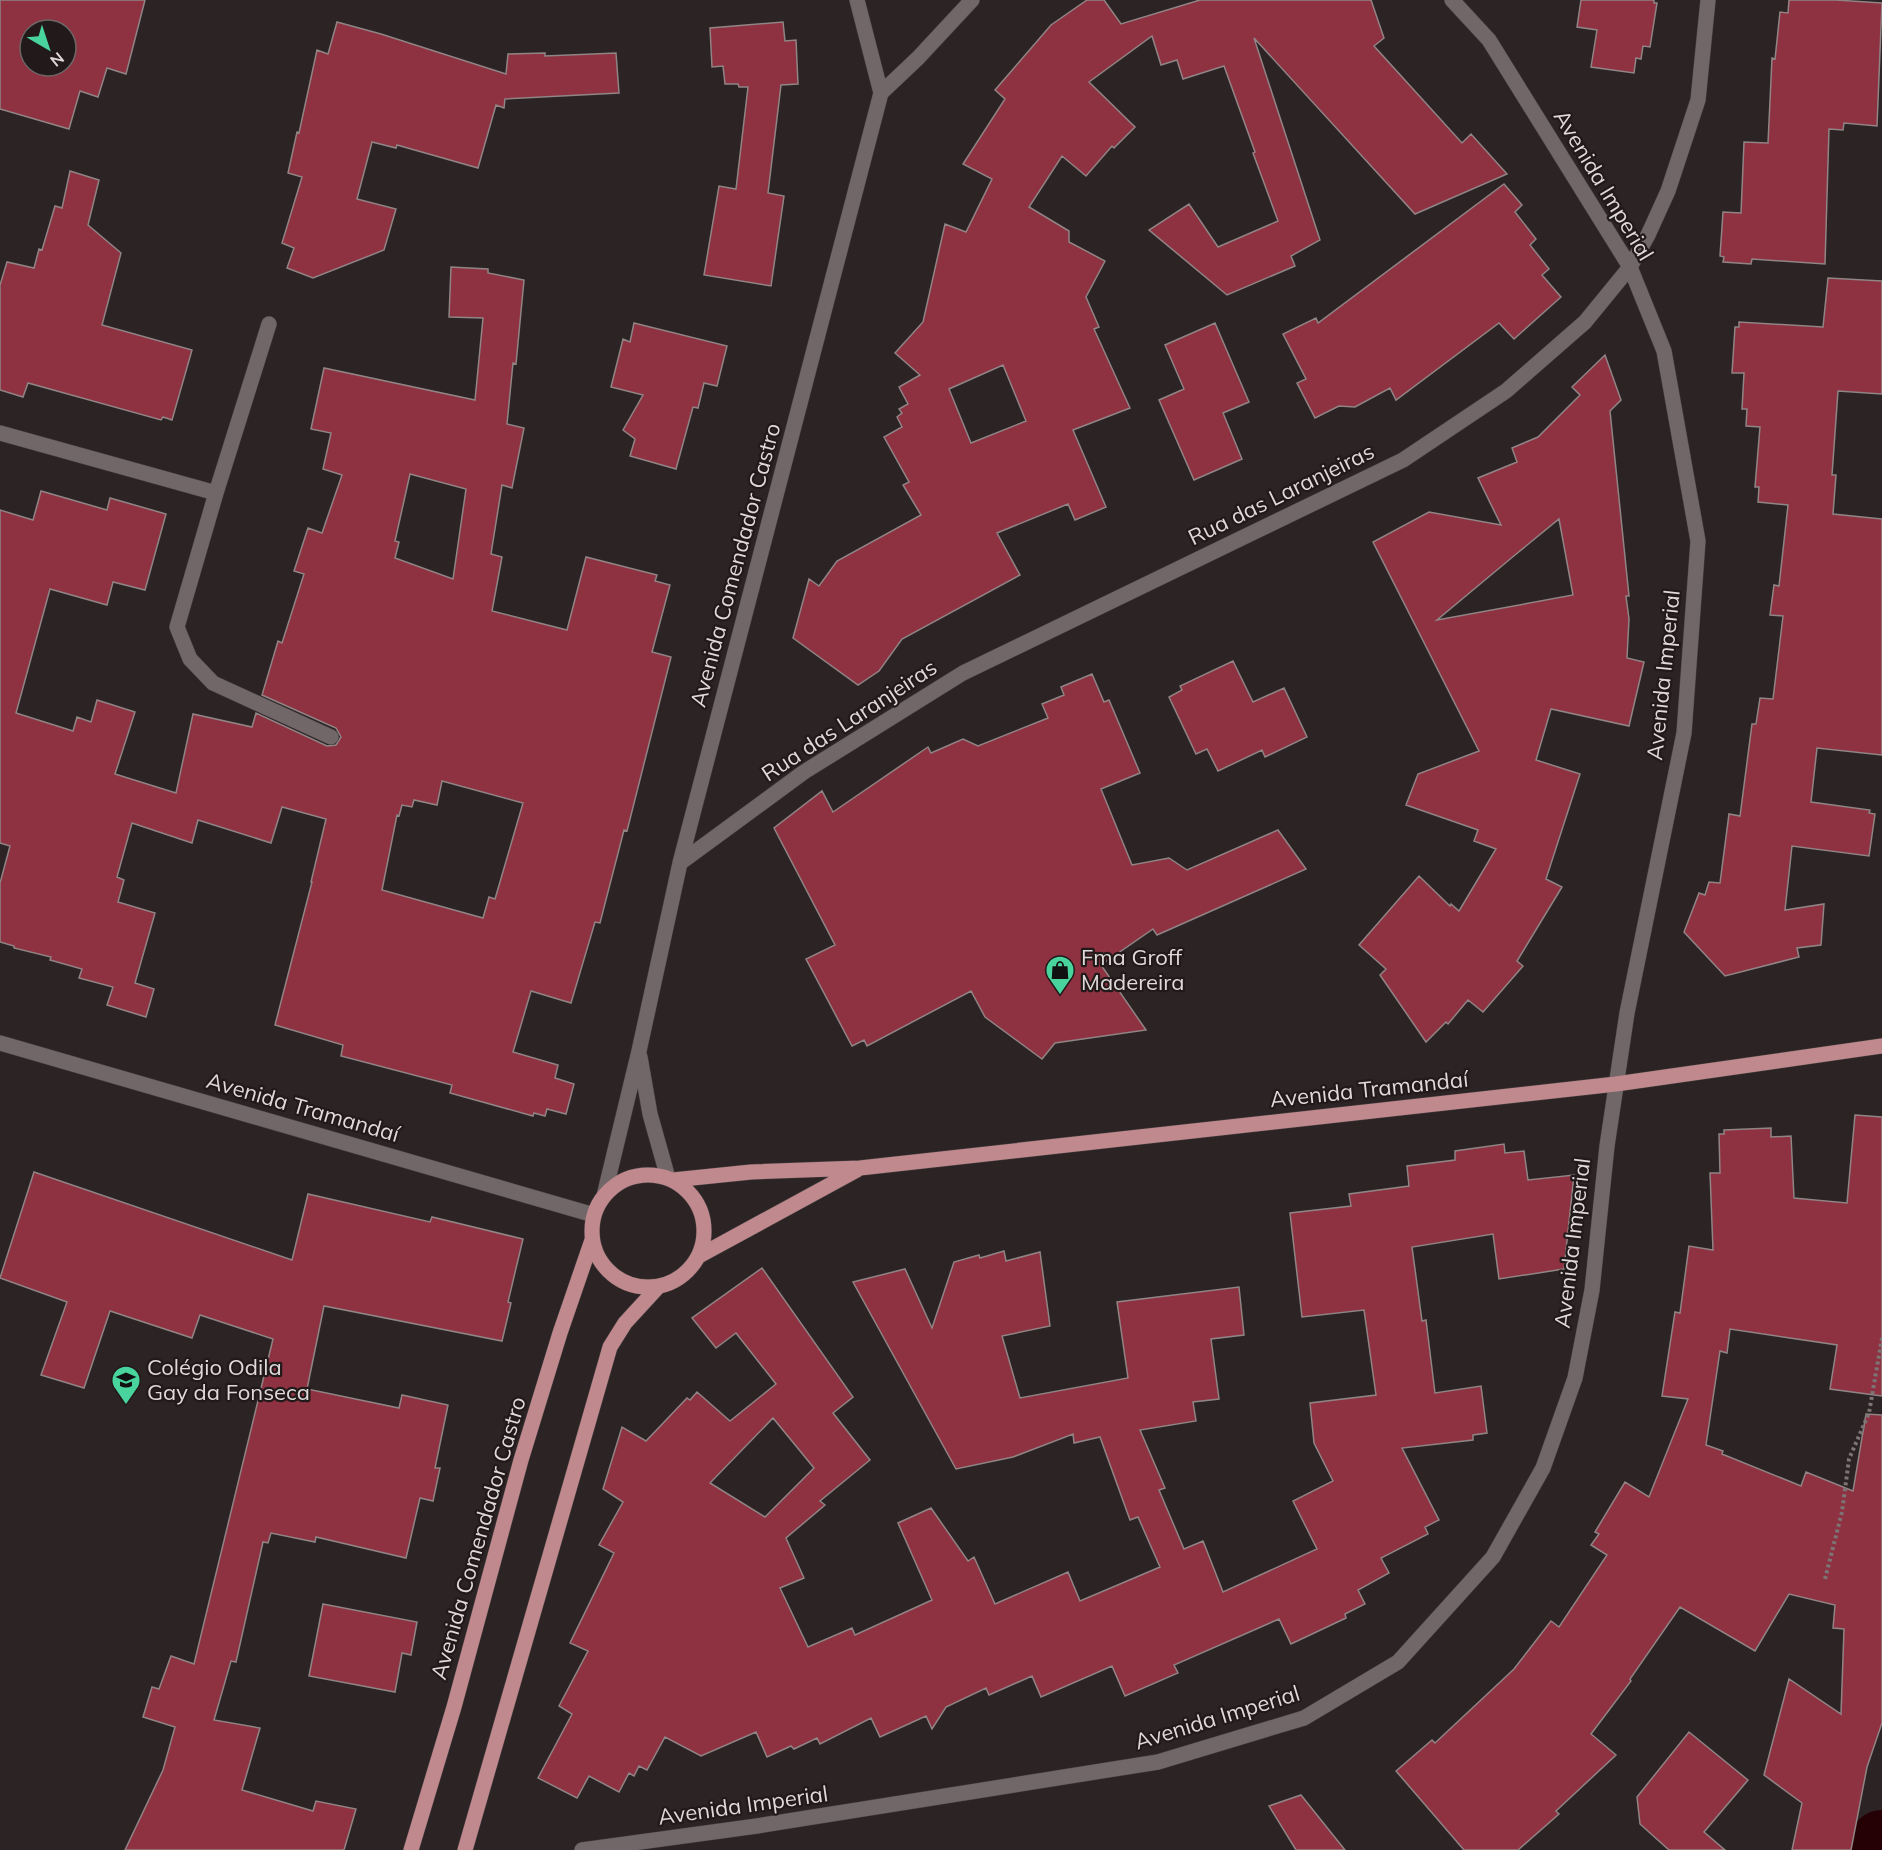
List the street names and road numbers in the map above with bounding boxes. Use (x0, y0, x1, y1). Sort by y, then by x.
street label: Avenida Imperial (1548, 104, 1660, 266)
street label: Avenida Comendador Castro (684, 420, 786, 710)
street label: Rua das Laranjeiras (1183, 437, 1379, 551)
street label: Avenida Imperial (1640, 588, 1686, 762)
street label: Rua das Laranjeiras (756, 653, 942, 787)
street label: Avenida Tramandaí (1269, 1064, 1471, 1113)
street label: Avenida Tramandaí (203, 1066, 404, 1148)
street label: Avenida Imperial (1548, 1156, 1596, 1330)
street label: Avenida Comendador Castro (424, 1393, 532, 1683)
street label: Avenida Imperial (1131, 1679, 1303, 1755)
street label: Avenida Imperial (656, 1779, 830, 1831)

